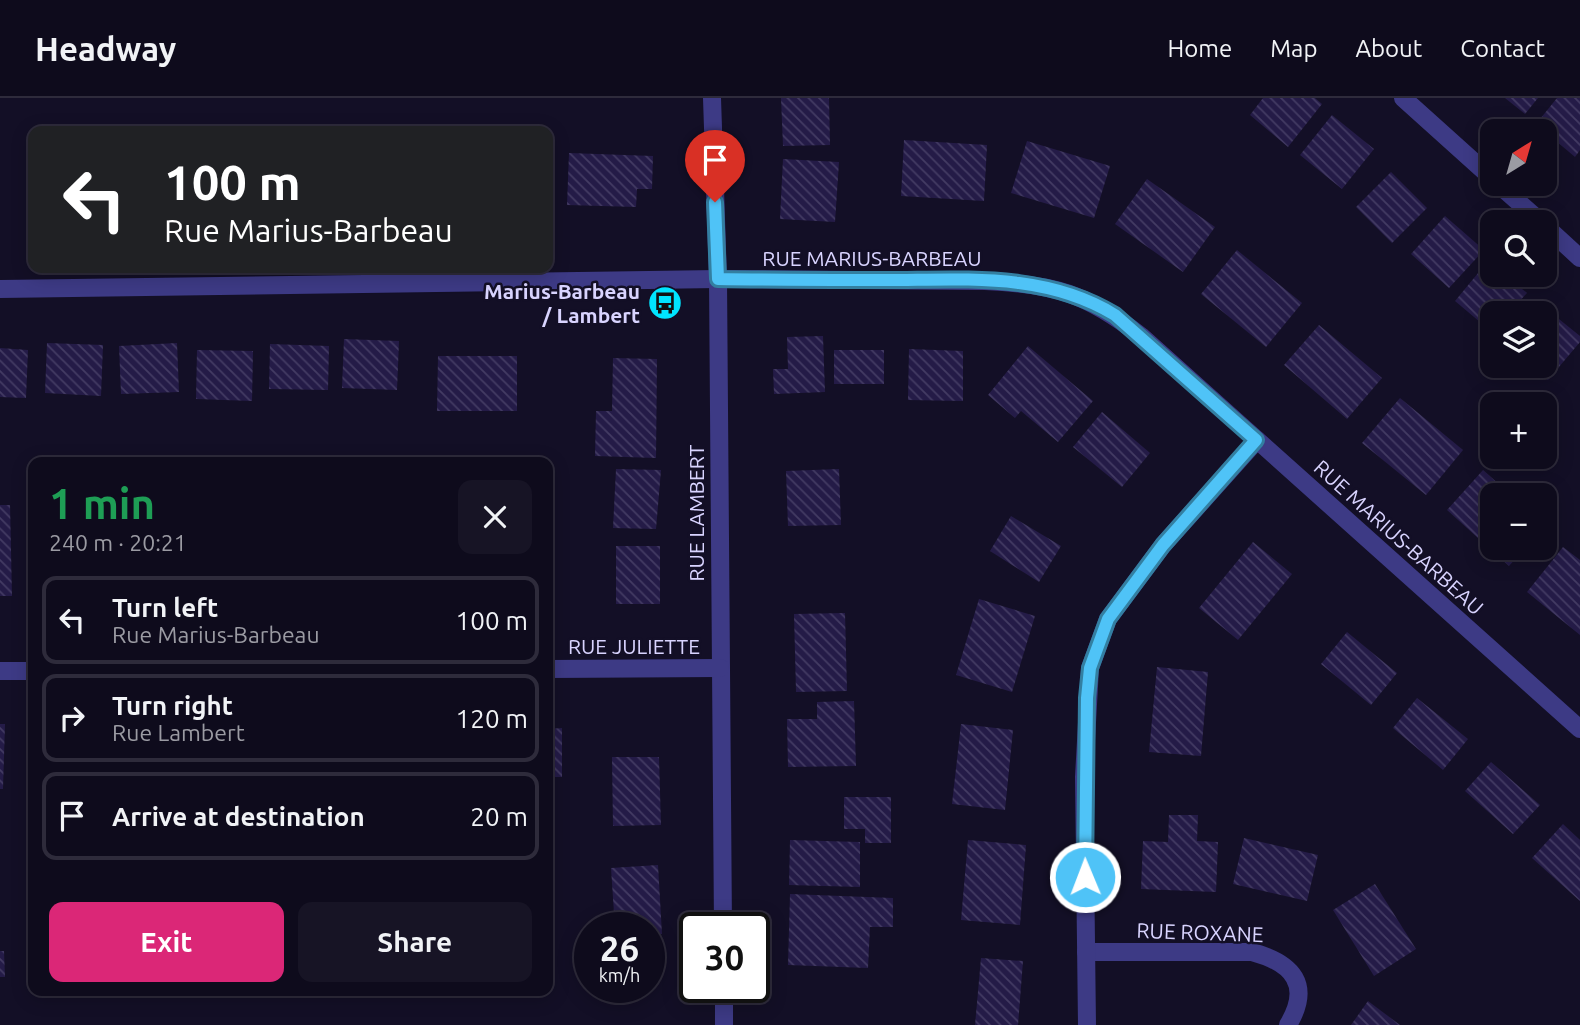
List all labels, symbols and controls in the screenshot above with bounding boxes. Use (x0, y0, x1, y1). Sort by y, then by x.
text: Headway (35, 30, 176, 67)
text: Home (1167, 35, 1232, 62)
text: Map (1270, 35, 1317, 62)
text: About (1355, 35, 1422, 62)
text: Contact (1460, 35, 1545, 62)
north arrow (1480, 119, 1558, 196)
map controls (1480, 119, 1557, 560)
pin (685, 130, 745, 202)
icon: arrive (696, 141, 734, 179)
icon: left (49, 154, 140, 245)
text: 100 m (164, 154, 301, 209)
button: search (1480, 210, 1557, 287)
text: Rue Marius-Barbeau (164, 212, 453, 248)
street label: RUE MARIUS-BARBEAU (762, 246, 982, 270)
place label: Marius-Barbeau / Lambert (484, 279, 640, 327)
bus stop icon: Marius-Barbeau / Lambert (646, 284, 684, 322)
button: layers (1480, 301, 1557, 378)
button: + (1480, 392, 1557, 469)
street label: RUE LAMBERT (684, 444, 708, 582)
street label: RUE MARIUS-BARBEAU (1309, 455, 1489, 619)
text: 1 min (49, 480, 155, 527)
button: close (458, 480, 532, 554)
button: − (1480, 483, 1557, 560)
text: 240 m · 20:21 (49, 530, 187, 555)
text: Turn left (112, 593, 218, 622)
icon: left (53, 601, 91, 639)
text: 100 m (456, 606, 528, 635)
text: Rue Marius-Barbeau (112, 622, 320, 647)
street label: RUE JULIETTE (568, 634, 700, 658)
text: Turn right (112, 691, 233, 720)
icon: right (53, 699, 91, 737)
text: 120 m (456, 704, 528, 733)
text: Rue Lambert (112, 720, 245, 745)
icon: arrive (53, 797, 91, 835)
text: Arrive at destination (112, 802, 365, 831)
text: 20 m (470, 802, 528, 831)
position arrow (1048, 840, 1122, 914)
button: Exit (49, 902, 284, 982)
button: Share (298, 902, 532, 982)
speed limit sign: 30 (679, 912, 770, 1003)
street label: RUE ROXANE (1136, 918, 1264, 946)
text: 26 (600, 928, 639, 968)
text: km/h (599, 965, 640, 985)

